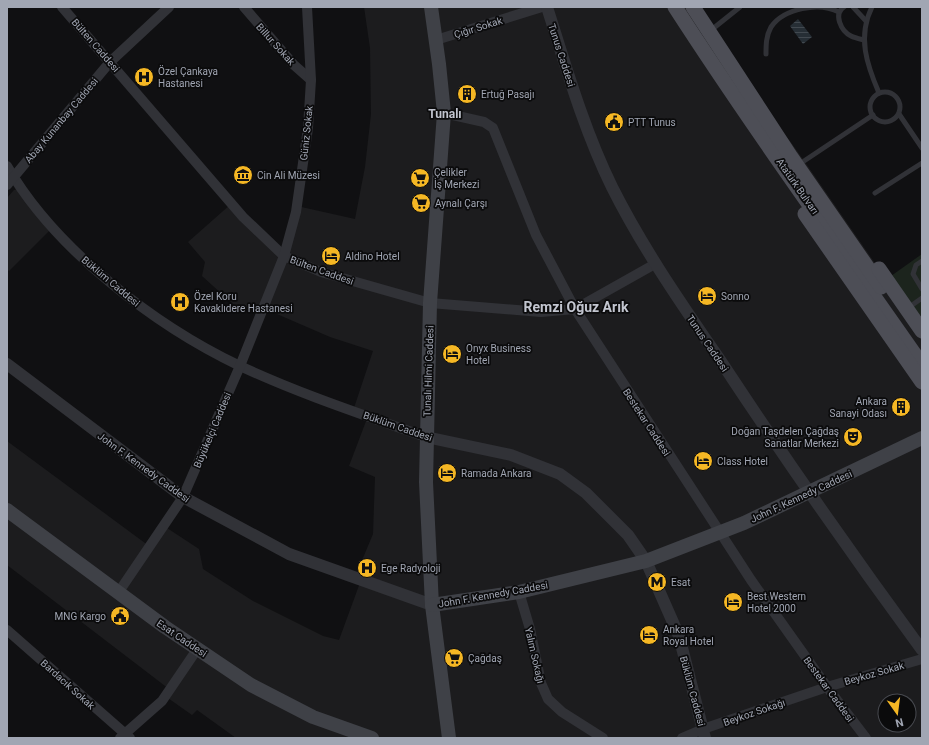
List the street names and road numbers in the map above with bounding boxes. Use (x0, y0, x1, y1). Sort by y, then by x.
street label: Çığır Sokak (453, 15, 505, 40)
street label: Bülten Caddesi (70, 16, 122, 74)
street label: Billur Sokak (254, 21, 298, 68)
street label: Tunus Caddesi (546, 22, 577, 88)
street label: Abay Kunanbay Caddesi (23, 76, 100, 165)
street label: Güniz Sokak (298, 104, 315, 161)
street label: Atatürk Bulvarı (774, 156, 821, 216)
street label: Büklüm Caddesi (80, 254, 142, 309)
street label: Bülten Caddesi (289, 254, 355, 287)
street label: Tunus Caddesi (685, 313, 731, 374)
street label: Tunalı Hilmi Caddesi (421, 325, 436, 417)
street label: Bestekar Caddesi (621, 387, 672, 458)
street label: Büyükelçi Caddesi (192, 391, 233, 470)
street label: Büklüm Caddesi (362, 410, 434, 443)
street label: John F. Kennedy Caddesi (96, 430, 192, 504)
street label: John F. Kennedy Caddesi (749, 468, 854, 525)
street label: John F. Kennedy Caddesi (437, 579, 549, 610)
street label: Esat Caddesi (155, 618, 209, 659)
street label: Yalım Sokağı (523, 626, 546, 684)
street label: Büklüm Caddesi (678, 655, 707, 727)
street label: Bestekar Caddesi (801, 655, 856, 724)
street label: Bardacık Sokak (39, 657, 97, 712)
street label: Beykoz Sokak (843, 659, 906, 687)
street label: Beykoz Sokağı (722, 697, 786, 728)

